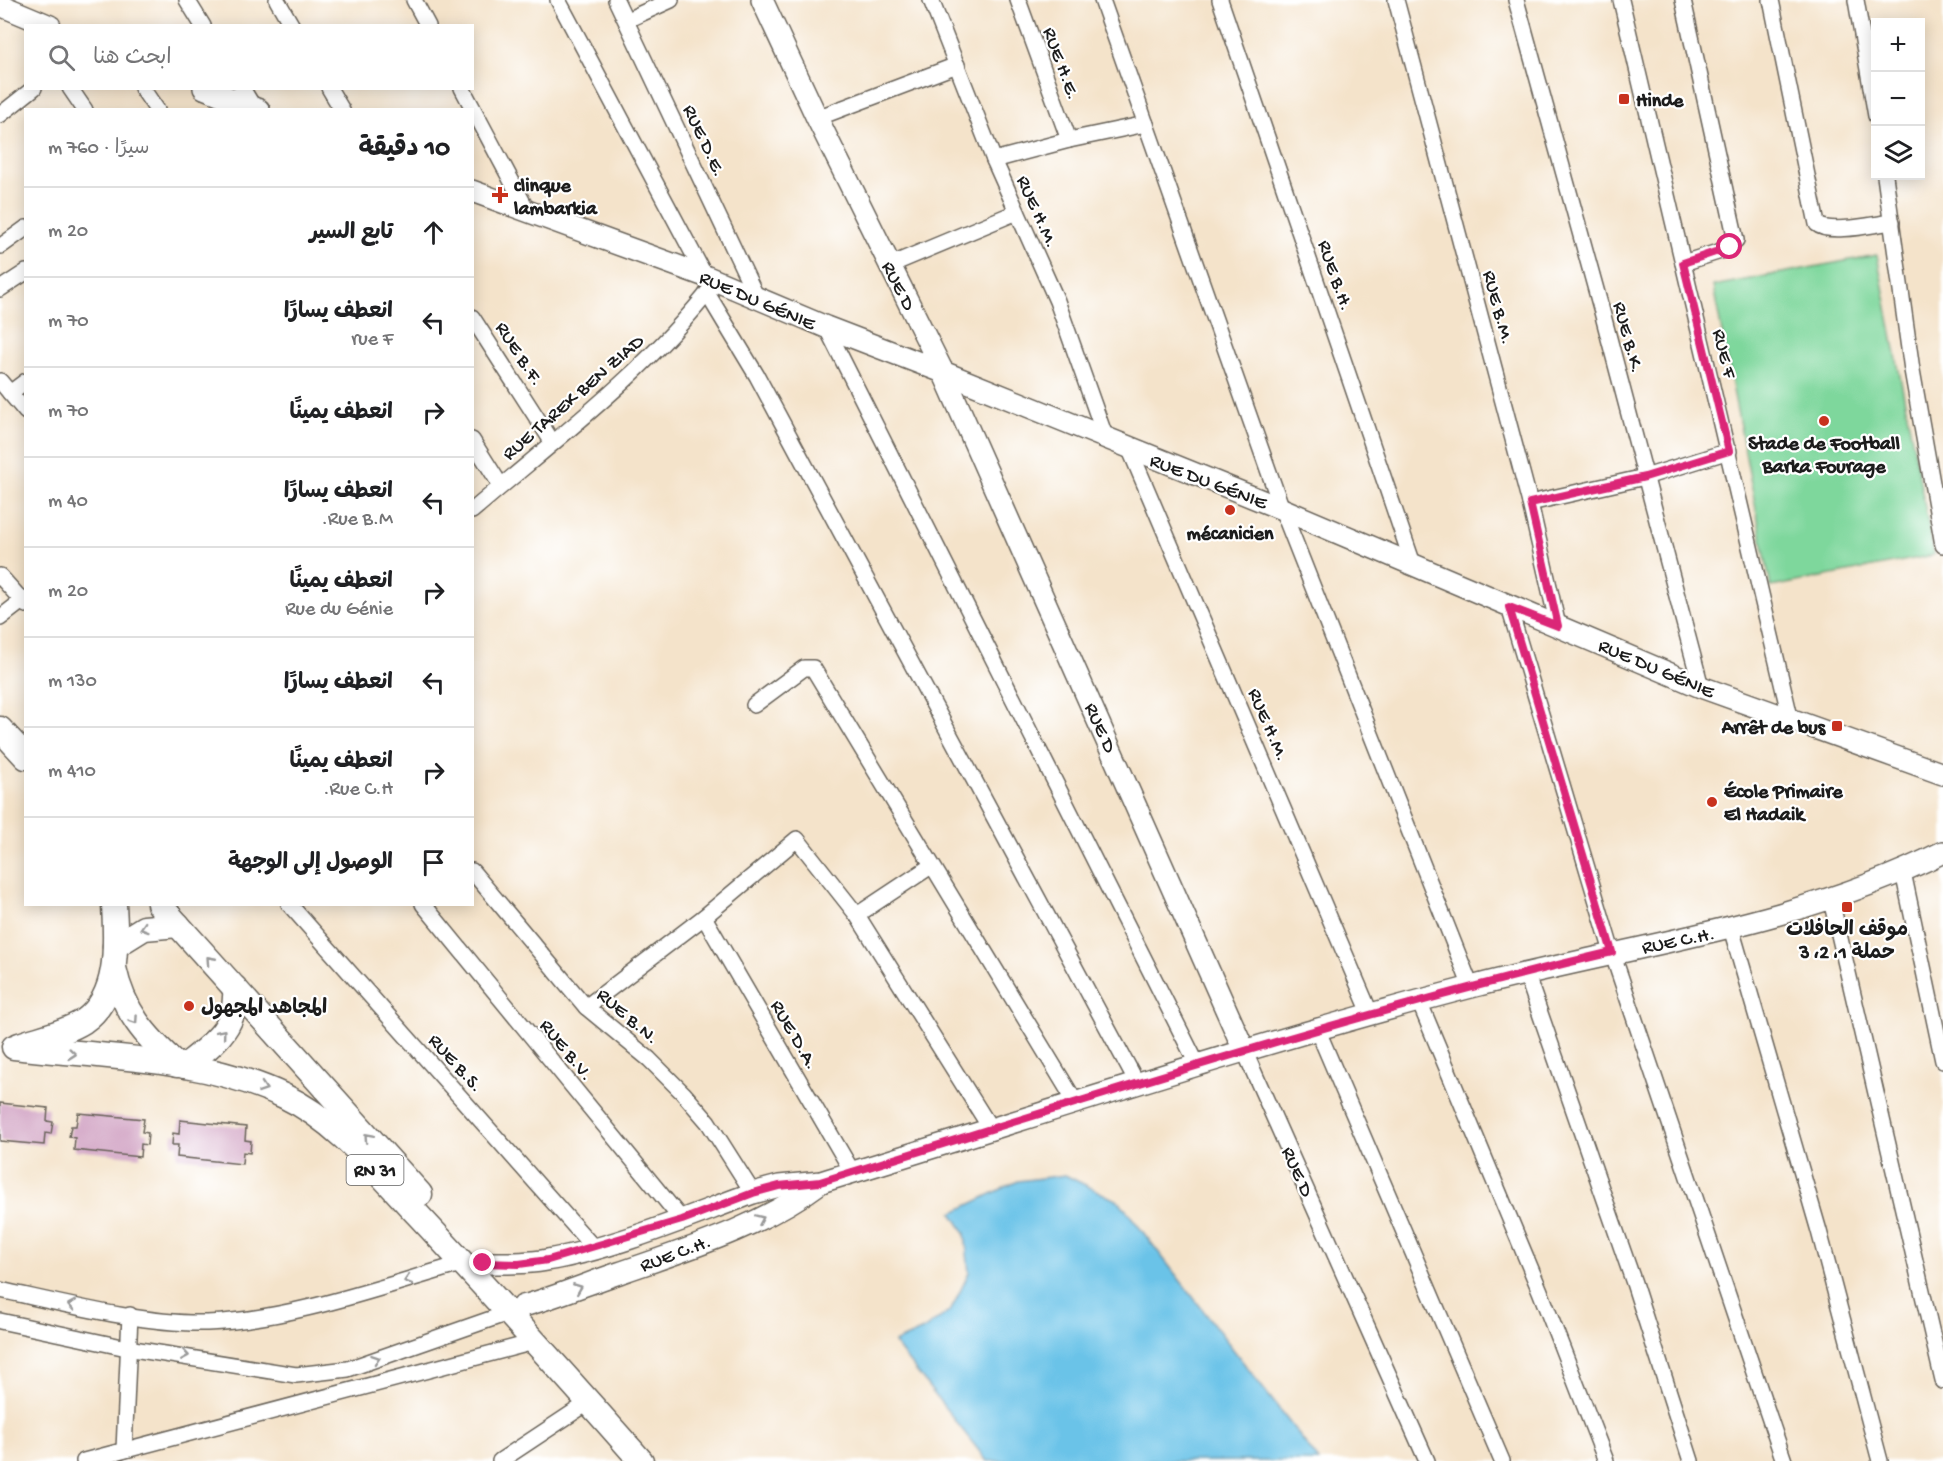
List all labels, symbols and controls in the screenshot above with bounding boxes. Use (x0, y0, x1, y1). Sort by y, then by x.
map controls (1871, 18, 1925, 180)
button: + (1871, 18, 1925, 72)
search box (24, 24, 474, 90)
street label: RUE H.E. (1036, 25, 1083, 104)
icon: search (45, 41, 78, 74)
text: ابحث هنا (93, 46, 172, 72)
button: − (1871, 72, 1925, 126)
place label: Hinde (1636, 91, 1684, 114)
marker: Hinde (1617, 92, 1631, 106)
street label: RUE D.E. (676, 102, 730, 181)
button: layers (1871, 126, 1925, 180)
text: 10 دقيقة (359, 135, 450, 166)
text: سيرًا · 760 m (48, 138, 149, 161)
street label: RUE H.M. (1010, 173, 1062, 252)
place label: clinque lambarkia (513, 176, 598, 222)
marker: clinque lambarkia (491, 186, 509, 204)
icon: ahead (417, 216, 450, 249)
text: 20 m (48, 221, 88, 244)
text: تابع السير (309, 221, 393, 247)
route start (1716, 233, 1742, 259)
street label: RUE B.H. (1311, 238, 1357, 315)
street label: RUE D (875, 258, 919, 316)
street label: RUE DU GÉNIE (695, 267, 820, 338)
street label: RUE B.M. (1476, 268, 1518, 348)
text: انعطف يسارًا (284, 300, 393, 326)
street label: RUE B.K. (1606, 300, 1647, 376)
icon: left (417, 306, 450, 339)
text: 70 m (48, 311, 89, 334)
street label: RUE B.F. (489, 318, 547, 391)
street label: RUE F (1705, 327, 1740, 382)
text: rue F (351, 329, 393, 352)
street label: RUE TAREK BEN ZIAD (499, 330, 651, 467)
icon: right (417, 396, 450, 429)
text: 70 m (48, 401, 89, 424)
text: انعطف يمينًا (290, 401, 393, 427)
marker: Stade de Football Barka Fourage (1817, 414, 1831, 428)
place label: Stade de Football Barka Fourage (1748, 434, 1900, 480)
street label: RUE DU GÉNIE (1146, 449, 1272, 517)
text: انعطف يسارًا (284, 480, 393, 506)
icon: left (417, 486, 450, 519)
text: 40 m (48, 491, 88, 514)
marker: mécanicien (1223, 503, 1237, 517)
text: Rue B.M. (321, 509, 393, 532)
place label: mécanicien (1186, 524, 1274, 547)
text: انعطف يمينًا (290, 570, 393, 596)
icon: right (417, 576, 450, 609)
text: 20 m (48, 581, 88, 604)
text: Rue du Génie (285, 599, 393, 622)
street label: RUE DU GÉNIE (1594, 635, 1719, 706)
icon: left (417, 666, 450, 699)
text: 130 m (48, 671, 97, 694)
text: انعطف يسارًا (284, 671, 393, 697)
street label: RUE H.M. (1241, 685, 1292, 765)
street label: RUE D (1078, 700, 1120, 758)
place label: Arrêt de bus (1721, 718, 1827, 741)
marker: Arrêt de bus (1830, 719, 1844, 733)
text: انعطف يمينًا (290, 750, 393, 776)
icon: right (417, 756, 450, 789)
text: 410 m (48, 761, 96, 784)
text: Rue C.H. (323, 779, 393, 802)
place label: École Primaire El Hadaik (1724, 781, 1843, 828)
marker: École Primaire El Hadaik (1705, 795, 1719, 809)
icon: arrive (417, 846, 450, 879)
text: الوصول إلى الوجهة (228, 851, 393, 877)
marker: موقف الحافلات حملة 1، 2، 3 (1840, 900, 1854, 914)
place label: موقف الحافلات حملة 1، 2، 3 (1786, 917, 1908, 966)
one-way arrow (139, 921, 150, 934)
street label: RUE C.H. (1640, 924, 1717, 961)
one-way arrow (206, 956, 217, 967)
street label: RUE B.N. (591, 984, 663, 1051)
place label: المجاهد المجهول (201, 997, 327, 1021)
street label: RUE D.A. (764, 997, 822, 1075)
marker: المجاهد المجهول (182, 999, 196, 1013)
one-way arrow (127, 1013, 138, 1024)
street label: RUE B.V. (533, 1016, 597, 1087)
one-way arrow (215, 1030, 226, 1040)
street label: RUE B.S. (422, 1030, 487, 1099)
one-way arrow (67, 1047, 76, 1059)
one-way arrow (257, 1080, 268, 1093)
one-way arrow (364, 1133, 375, 1144)
street label: RUE D (1275, 1144, 1317, 1202)
road number: RN 31 (346, 1155, 404, 1185)
one-way arrow (754, 1214, 765, 1226)
street label: RUE C.H. (637, 1232, 715, 1279)
route end (469, 1249, 495, 1275)
one-way arrow (403, 1273, 414, 1286)
one-way arrow (572, 1283, 583, 1295)
one-way arrow (68, 1299, 78, 1312)
one-way arrow (180, 1349, 190, 1361)
one-way arrow (370, 1353, 381, 1366)

